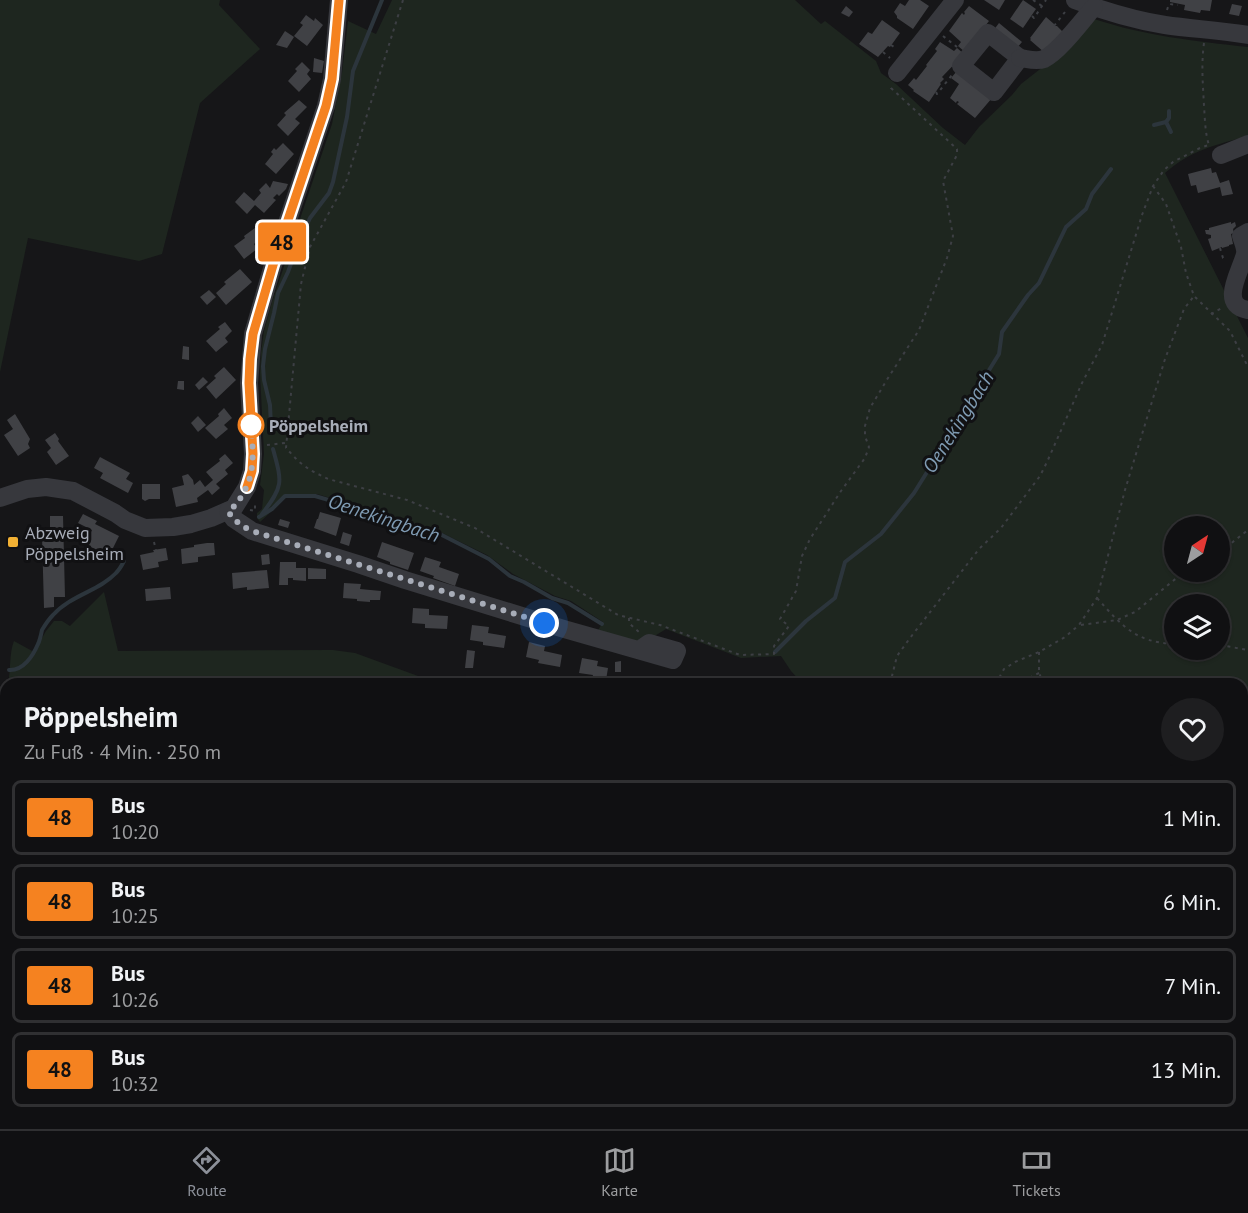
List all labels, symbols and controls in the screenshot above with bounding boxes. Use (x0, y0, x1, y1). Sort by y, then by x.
line badge: 48 (255, 222, 309, 262)
text: 48 (270, 229, 294, 256)
water label: Oenekingbach (916, 366, 1000, 478)
marker: Pöppelsheim (238, 412, 264, 438)
place label: Pöppelsheim (269, 414, 368, 437)
water label: Oenekingbach (325, 488, 443, 548)
north arrow (1164, 516, 1230, 582)
map controls (1164, 516, 1230, 660)
place label: Abzweig Pöppelsheim (25, 521, 124, 565)
marker: Abzweig Pöppelsheim (6, 535, 20, 549)
button: layers (1164, 594, 1230, 660)
your location (529, 608, 559, 638)
text: Pöppelsheim (24, 698, 178, 735)
button: heart (1161, 698, 1224, 761)
text: Zu Fuß · 4 Min. · 250 m (24, 739, 221, 765)
text: Bus (111, 791, 145, 819)
text: 48 (48, 804, 72, 831)
text: 1 Min. (1163, 804, 1221, 832)
text: 10:20 (111, 819, 159, 845)
text: Bus (111, 875, 145, 903)
text: 48 (48, 888, 72, 915)
text: 6 Min. (1163, 888, 1221, 916)
text: 10:25 (111, 903, 159, 929)
text: Bus (111, 959, 145, 987)
text: 48 (48, 972, 72, 999)
text: 7 Min. (1164, 972, 1221, 1000)
text: 10:26 (111, 987, 159, 1013)
text: Bus (111, 1043, 145, 1071)
text: 48 (48, 1056, 72, 1083)
text: 13 Min. (1151, 1056, 1221, 1084)
text: 10:32 (111, 1071, 159, 1097)
tab: Route (187, 1144, 227, 1200)
tab: Karte (601, 1144, 638, 1200)
tab: Tickets (1013, 1144, 1061, 1200)

